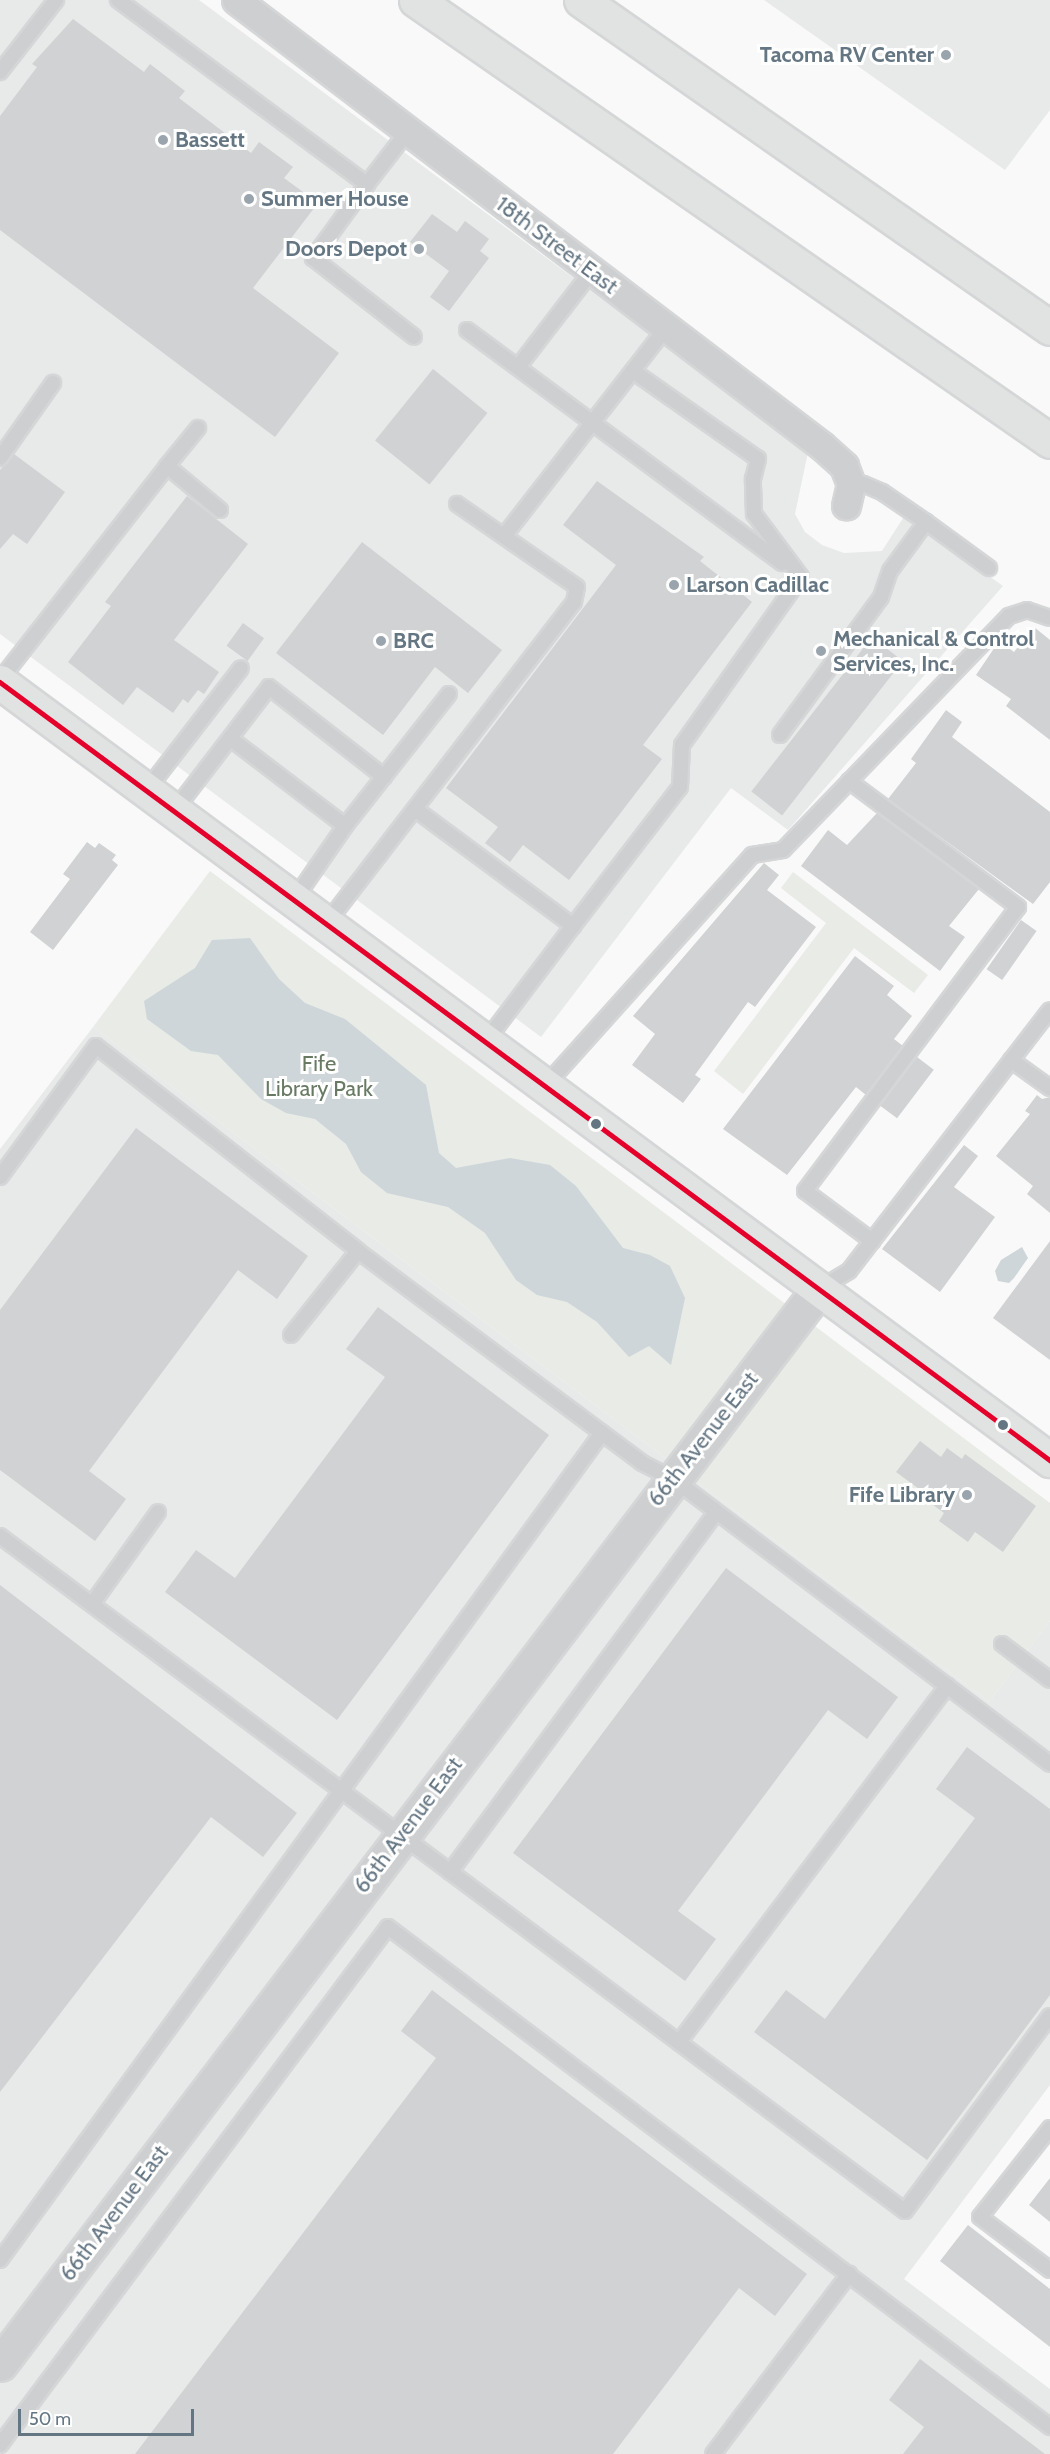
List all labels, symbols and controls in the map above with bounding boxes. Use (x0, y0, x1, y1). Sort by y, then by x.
place label: Tacoma RV Center (760, 42, 934, 68)
marker: Tacoma RV Center (939, 48, 953, 62)
place label: Bassett (175, 127, 245, 153)
marker: Bassett (156, 133, 170, 147)
place label: Summer House (261, 186, 409, 212)
street label: 18th Street East (491, 191, 623, 299)
marker: Summer House (242, 192, 256, 206)
place label: Doors Depot (285, 236, 407, 262)
marker: Doors Depot (412, 242, 426, 256)
place label: Larson Cadillac (686, 572, 829, 598)
marker: Larson Cadillac (667, 578, 681, 592)
place label: Mechanical & Control Services, Inc. (833, 625, 1034, 676)
place label: BRC (393, 628, 434, 654)
marker: BRC (374, 634, 388, 648)
marker: Mechanical & Control Services, Inc. (814, 644, 828, 658)
park label: Fife Library Park (265, 1050, 373, 1102)
unlabelled marker (590, 1118, 602, 1130)
street label: 66th Avenue East (642, 1367, 764, 1511)
unlabelled marker (997, 1419, 1009, 1431)
place label: Fife Library (849, 1482, 955, 1508)
marker: Fife Library (960, 1488, 974, 1502)
street label: 66th Avenue East (348, 1752, 468, 1898)
street label: 66th Avenue East (54, 2140, 174, 2286)
scale bar (21, 2397, 196, 2435)
text: 50 m (29, 2408, 71, 2430)

